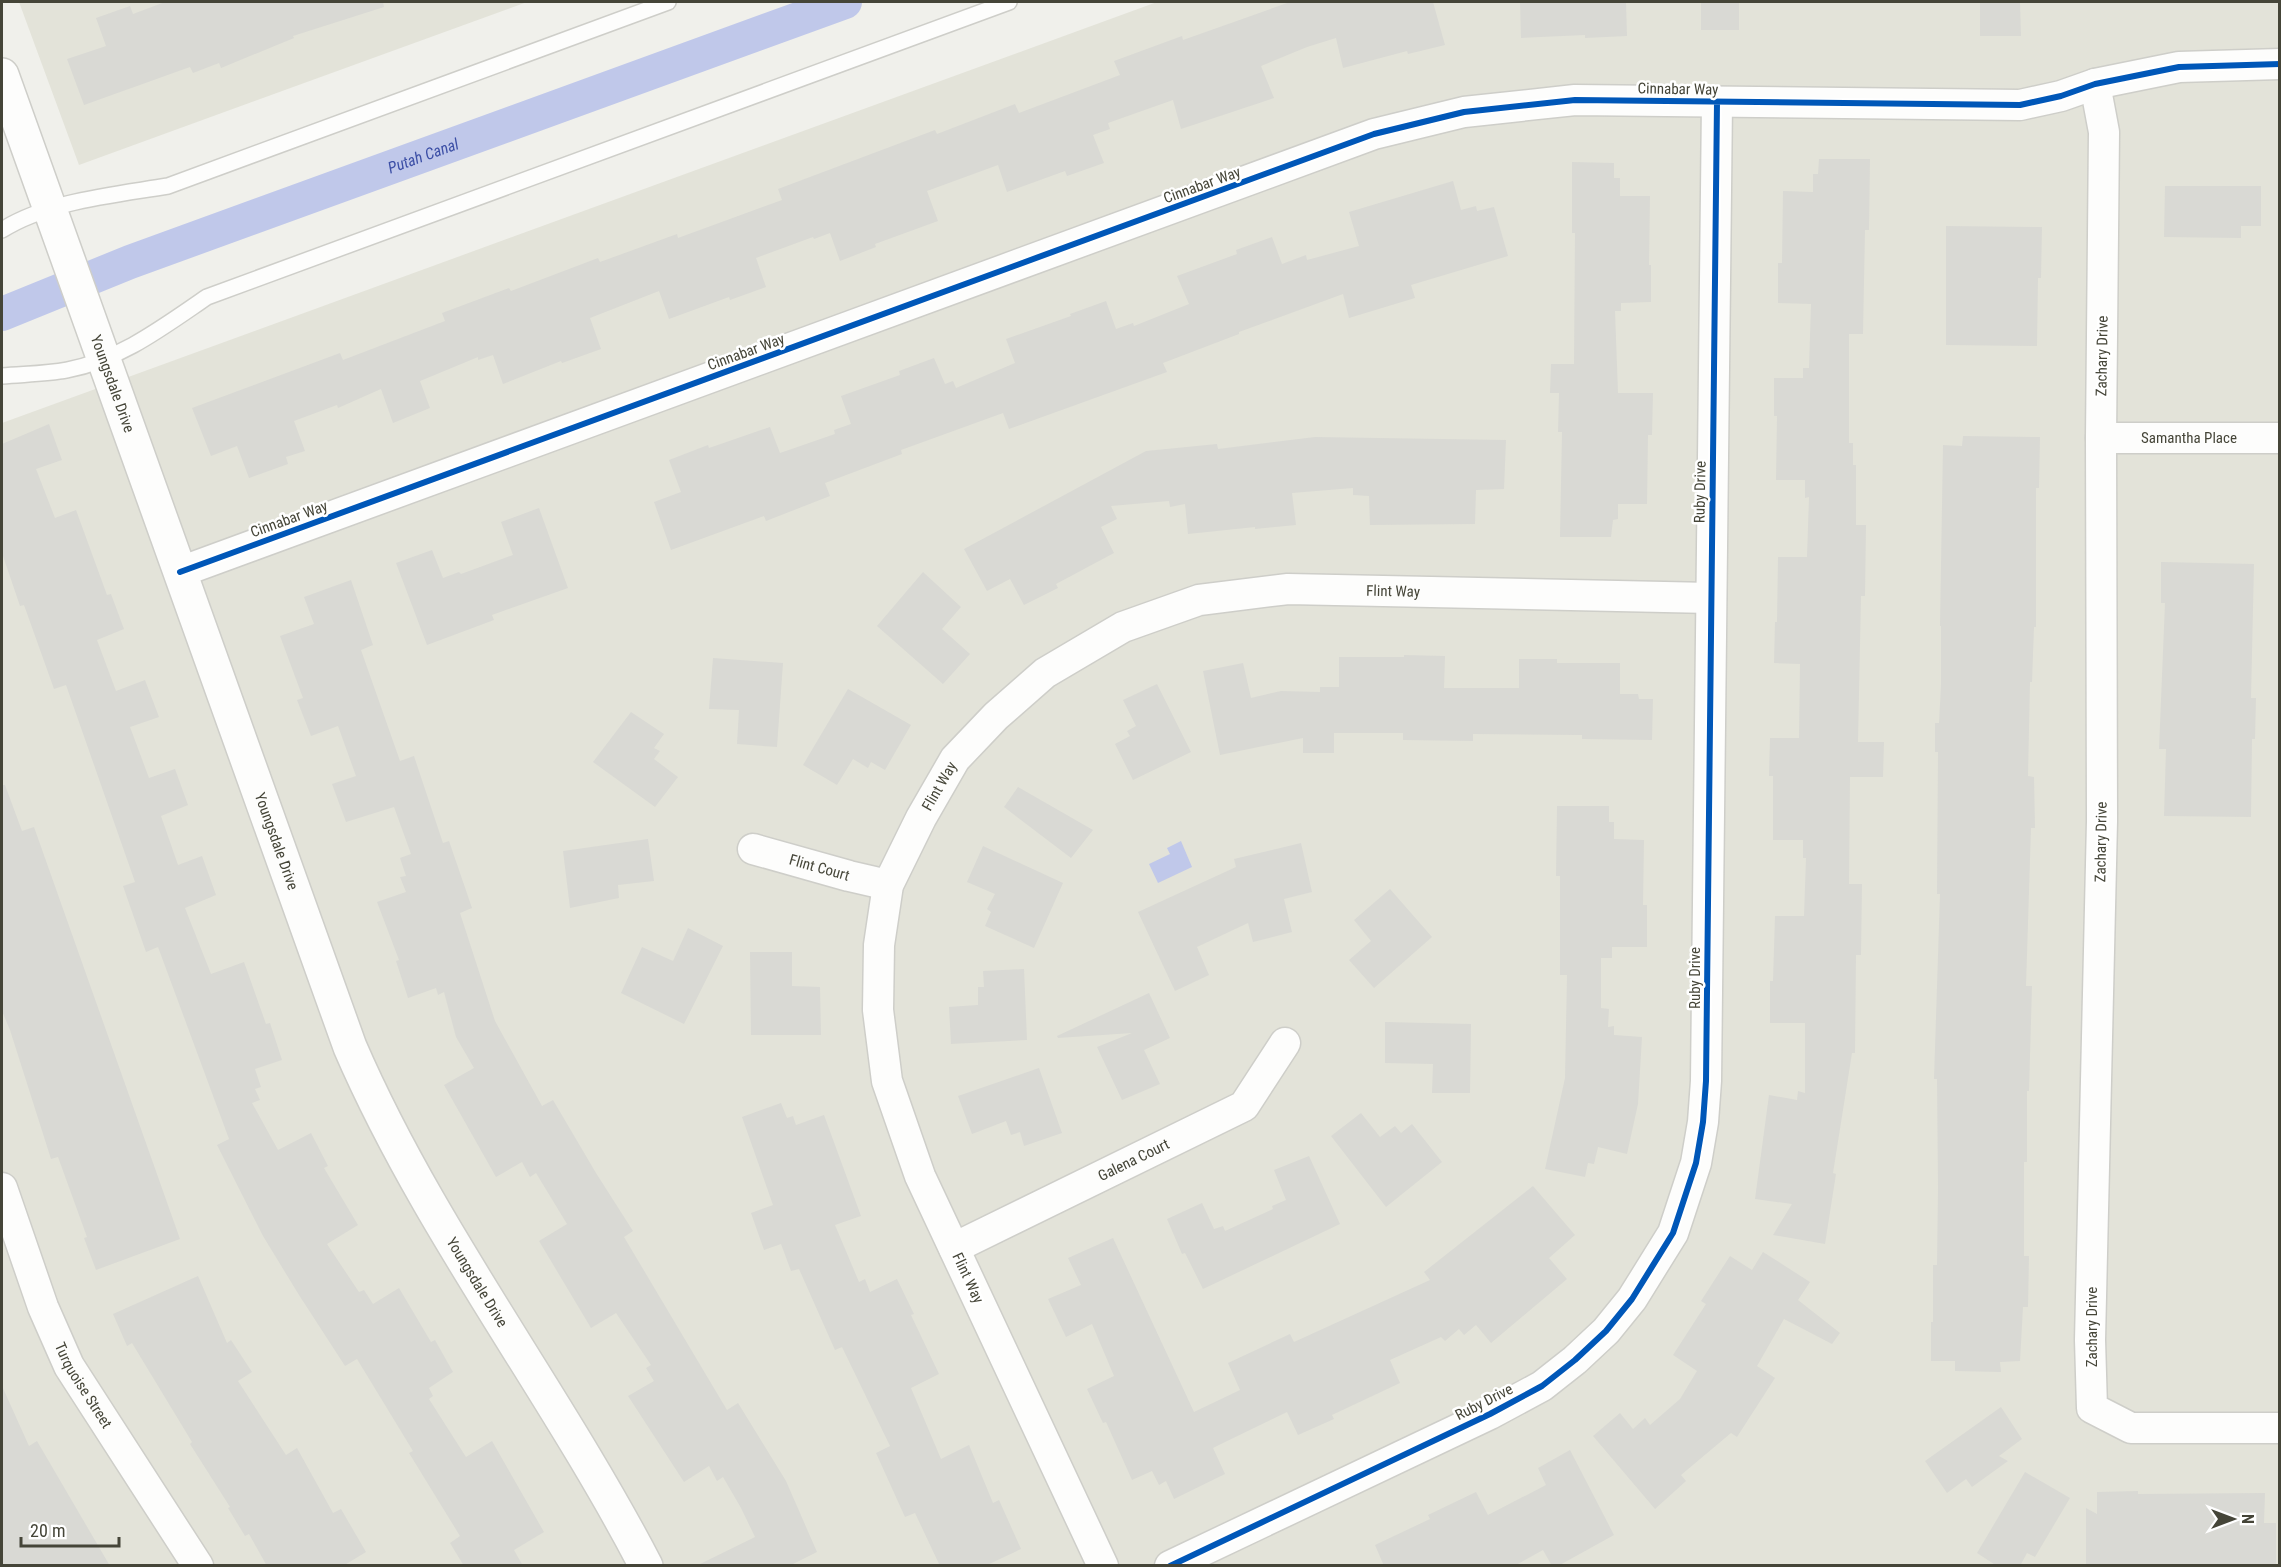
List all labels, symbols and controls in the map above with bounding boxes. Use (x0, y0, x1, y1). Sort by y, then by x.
street label: Cinnabar Way (1637, 79, 1719, 99)
water label: Putah Canal (385, 134, 462, 177)
street label: Cinnabar Way (1161, 163, 1243, 207)
street label: Zachary Drive (2092, 315, 2112, 397)
street label: Cinnabar Way (705, 330, 787, 374)
street label: Youngsdale Drive (87, 333, 138, 435)
street label: Samantha Place (2141, 429, 2237, 447)
street label: Ruby Drive (1690, 461, 1710, 523)
street label: Cinnabar Way (248, 497, 330, 541)
street label: Flint Way (1366, 582, 1420, 601)
street label: Flint Way (918, 758, 961, 814)
street label: Youngsdale Drive (251, 790, 302, 893)
street label: Zachary Drive (2091, 801, 2111, 883)
street label: Flint Court (787, 851, 852, 885)
street label: Ruby Drive (1686, 947, 1704, 1009)
street label: Galena Court (1095, 1135, 1172, 1185)
street label: Youngsdale Drive (443, 1234, 511, 1331)
street label: Flint Way (948, 1250, 988, 1306)
street label: Zachary Drive (2083, 1287, 2101, 1367)
street label: Turquoise Street (51, 1340, 116, 1432)
street label: Ruby Drive (1452, 1380, 1516, 1424)
north arrow (2203, 1489, 2263, 1549)
scale bar (21, 1510, 118, 1548)
text: N (2238, 1514, 2257, 1524)
text: 20 m (30, 1520, 65, 1541)

